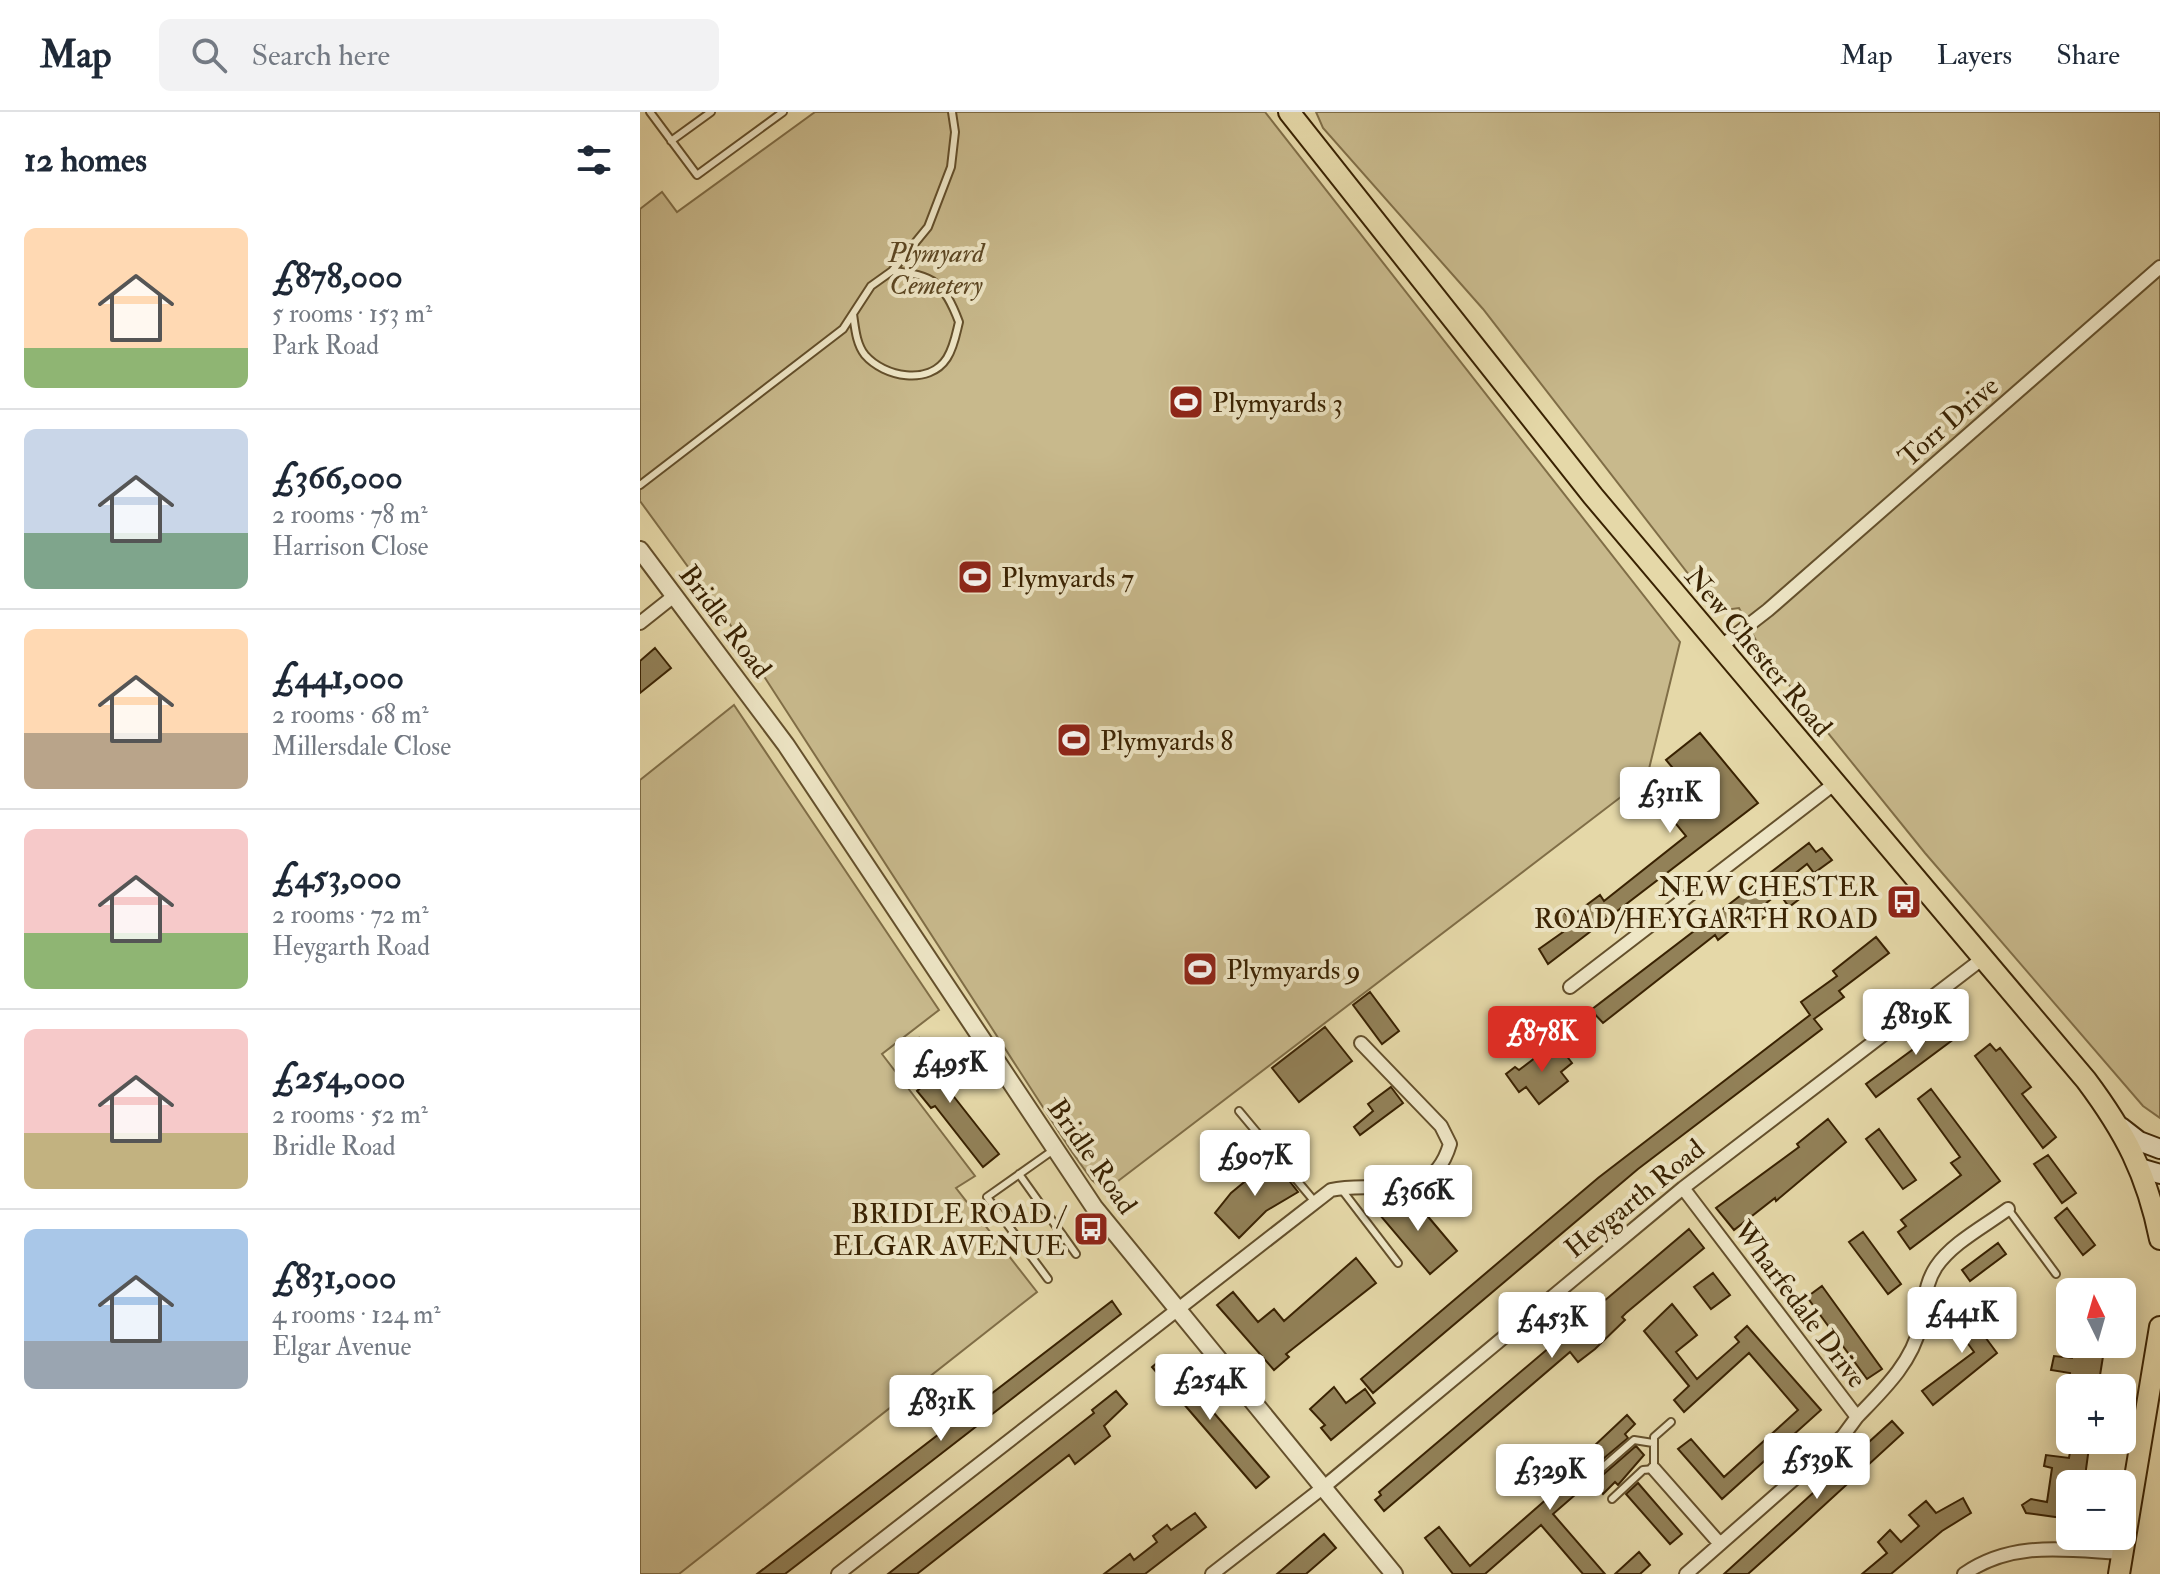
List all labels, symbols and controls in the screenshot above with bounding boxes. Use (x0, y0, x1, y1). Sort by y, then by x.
search box (159, 19, 719, 91)
text: Map (40, 31, 111, 79)
icon: search (187, 33, 231, 77)
text: Search here (251, 37, 390, 74)
text: Map (1840, 38, 1893, 73)
text: Layers (1937, 38, 2012, 73)
text: Share (2056, 38, 2120, 73)
icon: filters (572, 138, 616, 182)
text: 12 homes (24, 139, 147, 182)
park label: Plymyard Cemetery (887, 236, 986, 303)
text: £878,000 (272, 255, 403, 298)
icon: home (88, 260, 184, 356)
text: 5 rooms · 153 m² (272, 298, 432, 330)
text: Park Road (272, 330, 379, 362)
street label: Torr Drive (1892, 369, 2007, 475)
sports icon: Plymyards 3 (1167, 383, 1205, 421)
place label: Plymyards 3 (1212, 386, 1343, 421)
text: £366,000 (272, 456, 403, 499)
icon: home (88, 461, 184, 557)
text: 2 rooms · 78 m² (272, 499, 428, 531)
text: Harrison Close (272, 531, 428, 563)
street label: Bridle Road (671, 558, 779, 686)
sports icon: Plymyards 7 (956, 558, 994, 596)
street label: New Chester Road (1676, 560, 1839, 744)
place label: Plymyards 7 (1001, 561, 1134, 596)
text: £441,000 (272, 656, 404, 699)
icon: home (88, 661, 184, 757)
text: 2 rooms · 68 m² (272, 699, 429, 731)
sports icon: Plymyards 8 (1055, 721, 1093, 759)
place label: Plymyards 8 (1100, 724, 1233, 759)
text: Millersdale Close (272, 731, 451, 763)
pin: £311K (1614, 767, 1726, 835)
text: £311K (1638, 777, 1702, 809)
text: £453,000 (272, 856, 402, 899)
icon: home (88, 861, 184, 957)
place label: NEW CHESTER ROAD/HEYGARTH ROAD (1534, 870, 1879, 937)
bus stop icon: NEW CHESTER ROAD/HEYGARTH ROAD (1885, 883, 1923, 921)
text: 2 rooms · 72 m² (272, 899, 429, 931)
text: Heygarth Road (272, 931, 430, 963)
sports icon: Plymyards 9 (1181, 950, 1219, 988)
place label: Plymyards 9 (1226, 953, 1361, 988)
pin: £819K (1860, 989, 1972, 1057)
text: £819K (1881, 999, 1951, 1031)
pin: £878K (1486, 1006, 1598, 1074)
text: £878K (1506, 1016, 1578, 1048)
pin: £495K (894, 1037, 1006, 1105)
text: £495K (913, 1047, 987, 1079)
text: £254,000 (272, 1056, 406, 1099)
icon: home (88, 1061, 184, 1157)
street label: Bridle Road (1039, 1092, 1144, 1222)
text: 2 rooms · 52 m² (272, 1099, 428, 1131)
pin: £907K (1199, 1130, 1311, 1198)
text: Bridle Road (272, 1131, 395, 1163)
street label: Heygarth Road (1558, 1132, 1712, 1266)
text: £907K (1218, 1140, 1292, 1172)
pin: £366K (1362, 1165, 1474, 1233)
text: £366K (1382, 1175, 1454, 1207)
place label: BRIDLE ROAD / ELGAR AVENUE (833, 1197, 1068, 1264)
bus stop icon: BRIDLE ROAD / ELGAR AVENUE (1072, 1210, 1110, 1248)
street label: Wharfedale Drive (1725, 1214, 1874, 1396)
text: £831,000 (272, 1256, 396, 1299)
icon: home (88, 1261, 184, 1357)
north arrow (2056, 1278, 2136, 1358)
map controls (2056, 1278, 2136, 1550)
pin: £441K (1906, 1287, 2018, 1355)
pin: £453K (1496, 1292, 1608, 1360)
text: £441K (1926, 1297, 1999, 1329)
text: 4 rooms · 124 m² (272, 1299, 441, 1331)
text: £453K (1516, 1302, 1588, 1334)
text: Elgar Avenue (272, 1331, 411, 1363)
pin: £254K (1154, 1354, 1266, 1422)
text: £254K (1173, 1364, 1247, 1396)
button: + (2056, 1374, 2136, 1454)
pin: £831K (885, 1375, 997, 1443)
text: £831K (907, 1385, 975, 1417)
pin: £539K (1761, 1433, 1873, 1501)
text: £539K (1782, 1443, 1852, 1475)
pin: £329K (1494, 1444, 1606, 1512)
text: £329K (1514, 1454, 1586, 1486)
button: − (2056, 1470, 2136, 1550)

